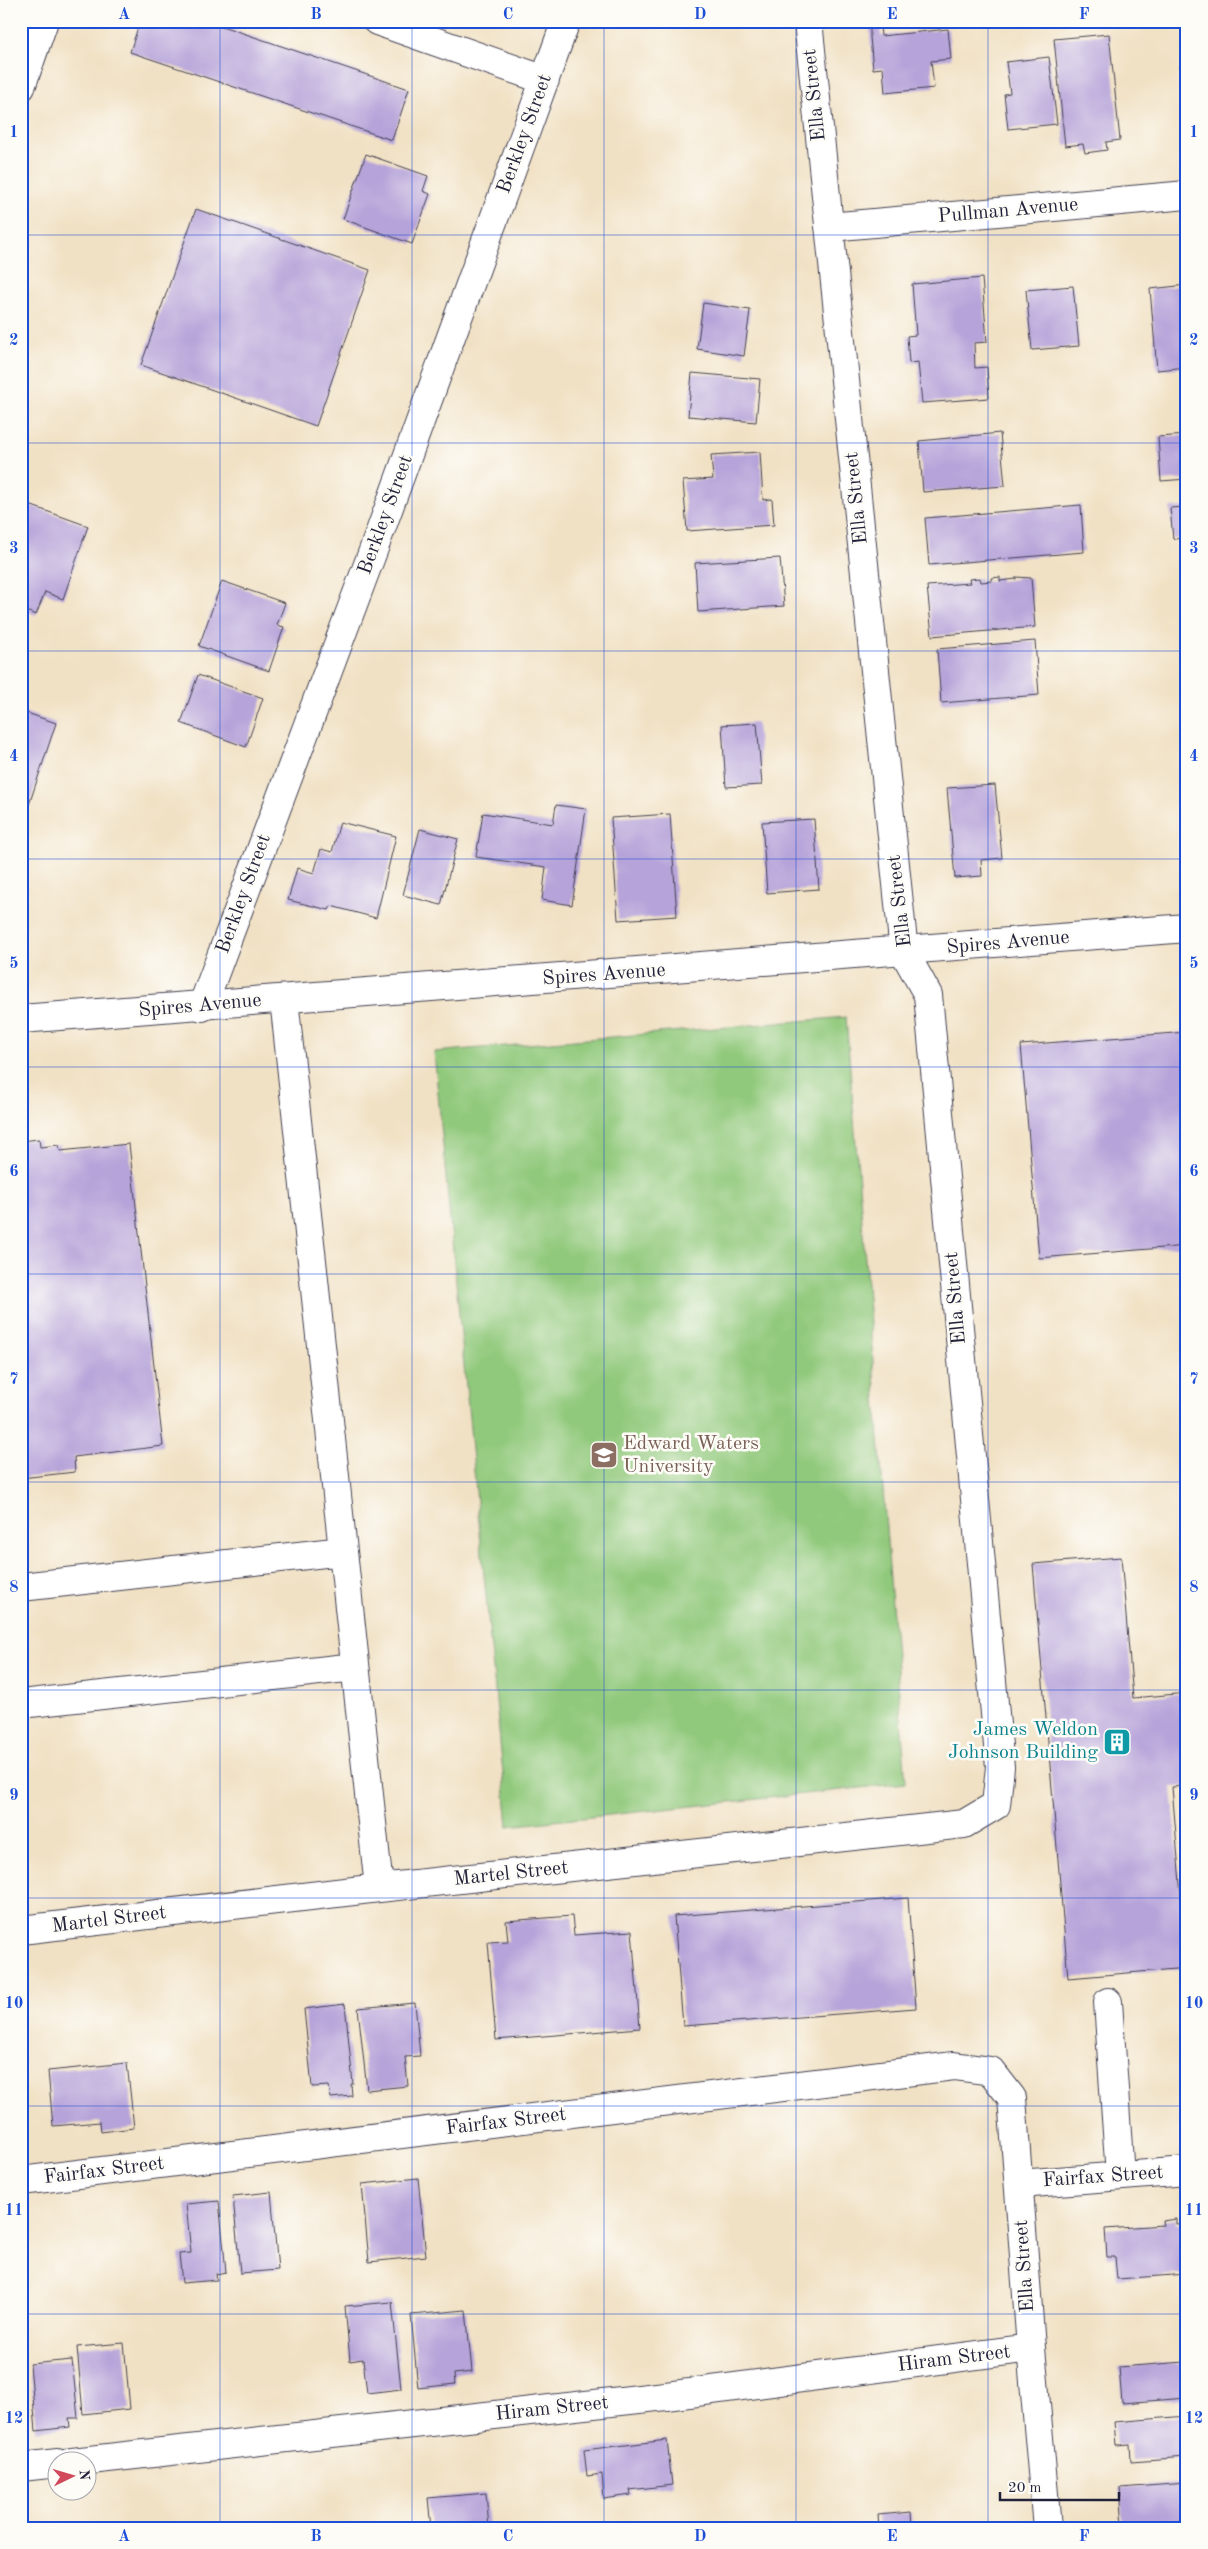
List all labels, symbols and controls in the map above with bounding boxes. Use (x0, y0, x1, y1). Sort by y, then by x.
text: A (118, 7, 130, 23)
text: B (310, 7, 322, 23)
text: C (503, 7, 513, 23)
text: D (694, 7, 706, 23)
text: E (886, 7, 898, 23)
text: F (1079, 7, 1090, 23)
street label: Ella Street (800, 48, 830, 142)
street label: Berkley Street (494, 72, 556, 196)
text: 1 (9, 125, 19, 141)
text: 1 (1189, 125, 1199, 141)
street label: Pullman Avenue (937, 195, 1079, 227)
text: 2 (9, 333, 19, 349)
text: 2 (1189, 333, 1199, 349)
street label: Ella Street (842, 451, 872, 545)
street label: Berkley Street (355, 453, 417, 577)
text: 3 (9, 541, 19, 557)
text: 3 (1189, 541, 1199, 557)
text: 4 (9, 749, 19, 765)
text: 4 (1189, 749, 1199, 765)
street label: Berkley Street (213, 832, 275, 956)
street label: Ella Street (884, 854, 916, 948)
street label: Spires Avenue (946, 928, 1070, 958)
text: 5 (9, 956, 19, 972)
text: 5 (1189, 956, 1199, 972)
street label: Spires Avenue (542, 961, 666, 989)
street label: Spires Avenue (138, 991, 262, 1021)
text: 6 (9, 1164, 19, 1180)
text: 6 (1189, 1164, 1199, 1180)
street label: Ella Street (942, 1251, 970, 1345)
text: 7 (9, 1372, 19, 1388)
text: 7 (1189, 1372, 1199, 1388)
place label: Edward Waters University (623, 1434, 759, 1477)
school or university icon: Edward Waters University (589, 1440, 619, 1470)
text: 8 (9, 1580, 19, 1596)
text: 8 (1189, 1580, 1199, 1596)
place label: James Weldon Johnson Building (948, 1720, 1098, 1763)
building icon: James Weldon Johnson Building (1102, 1727, 1132, 1757)
text: 9 (9, 1788, 19, 1804)
text: 9 (1189, 1788, 1199, 1804)
street label: Martel Street (453, 1858, 569, 1890)
street label: Martel Street (51, 1903, 167, 1937)
text: 10 (5, 1996, 23, 2012)
text: 10 (1185, 1996, 1203, 2012)
street label: Fairfax Street (445, 2105, 567, 2139)
street label: Fairfax Street (43, 2154, 165, 2188)
street label: Fairfax Street (1042, 2163, 1164, 2191)
text: 11 (5, 2203, 23, 2219)
text: 11 (1185, 2203, 1203, 2219)
street label: Ella Street (1012, 2219, 1038, 2313)
street label: Hiram Street (896, 2342, 1012, 2376)
street label: Hiram Street (494, 2393, 610, 2425)
text: 12 (5, 2411, 23, 2427)
text: 12 (1185, 2411, 1203, 2427)
north arrow (48, 2452, 98, 2502)
text: N (77, 2469, 91, 2481)
scale bar (1000, 2469, 1119, 2501)
text: 20 m (1008, 2481, 1042, 2496)
text: A (118, 2529, 130, 2545)
text: B (310, 2529, 322, 2545)
text: C (503, 2529, 513, 2545)
text: D (694, 2529, 706, 2545)
text: E (886, 2529, 898, 2545)
text: F (1079, 2529, 1090, 2545)

